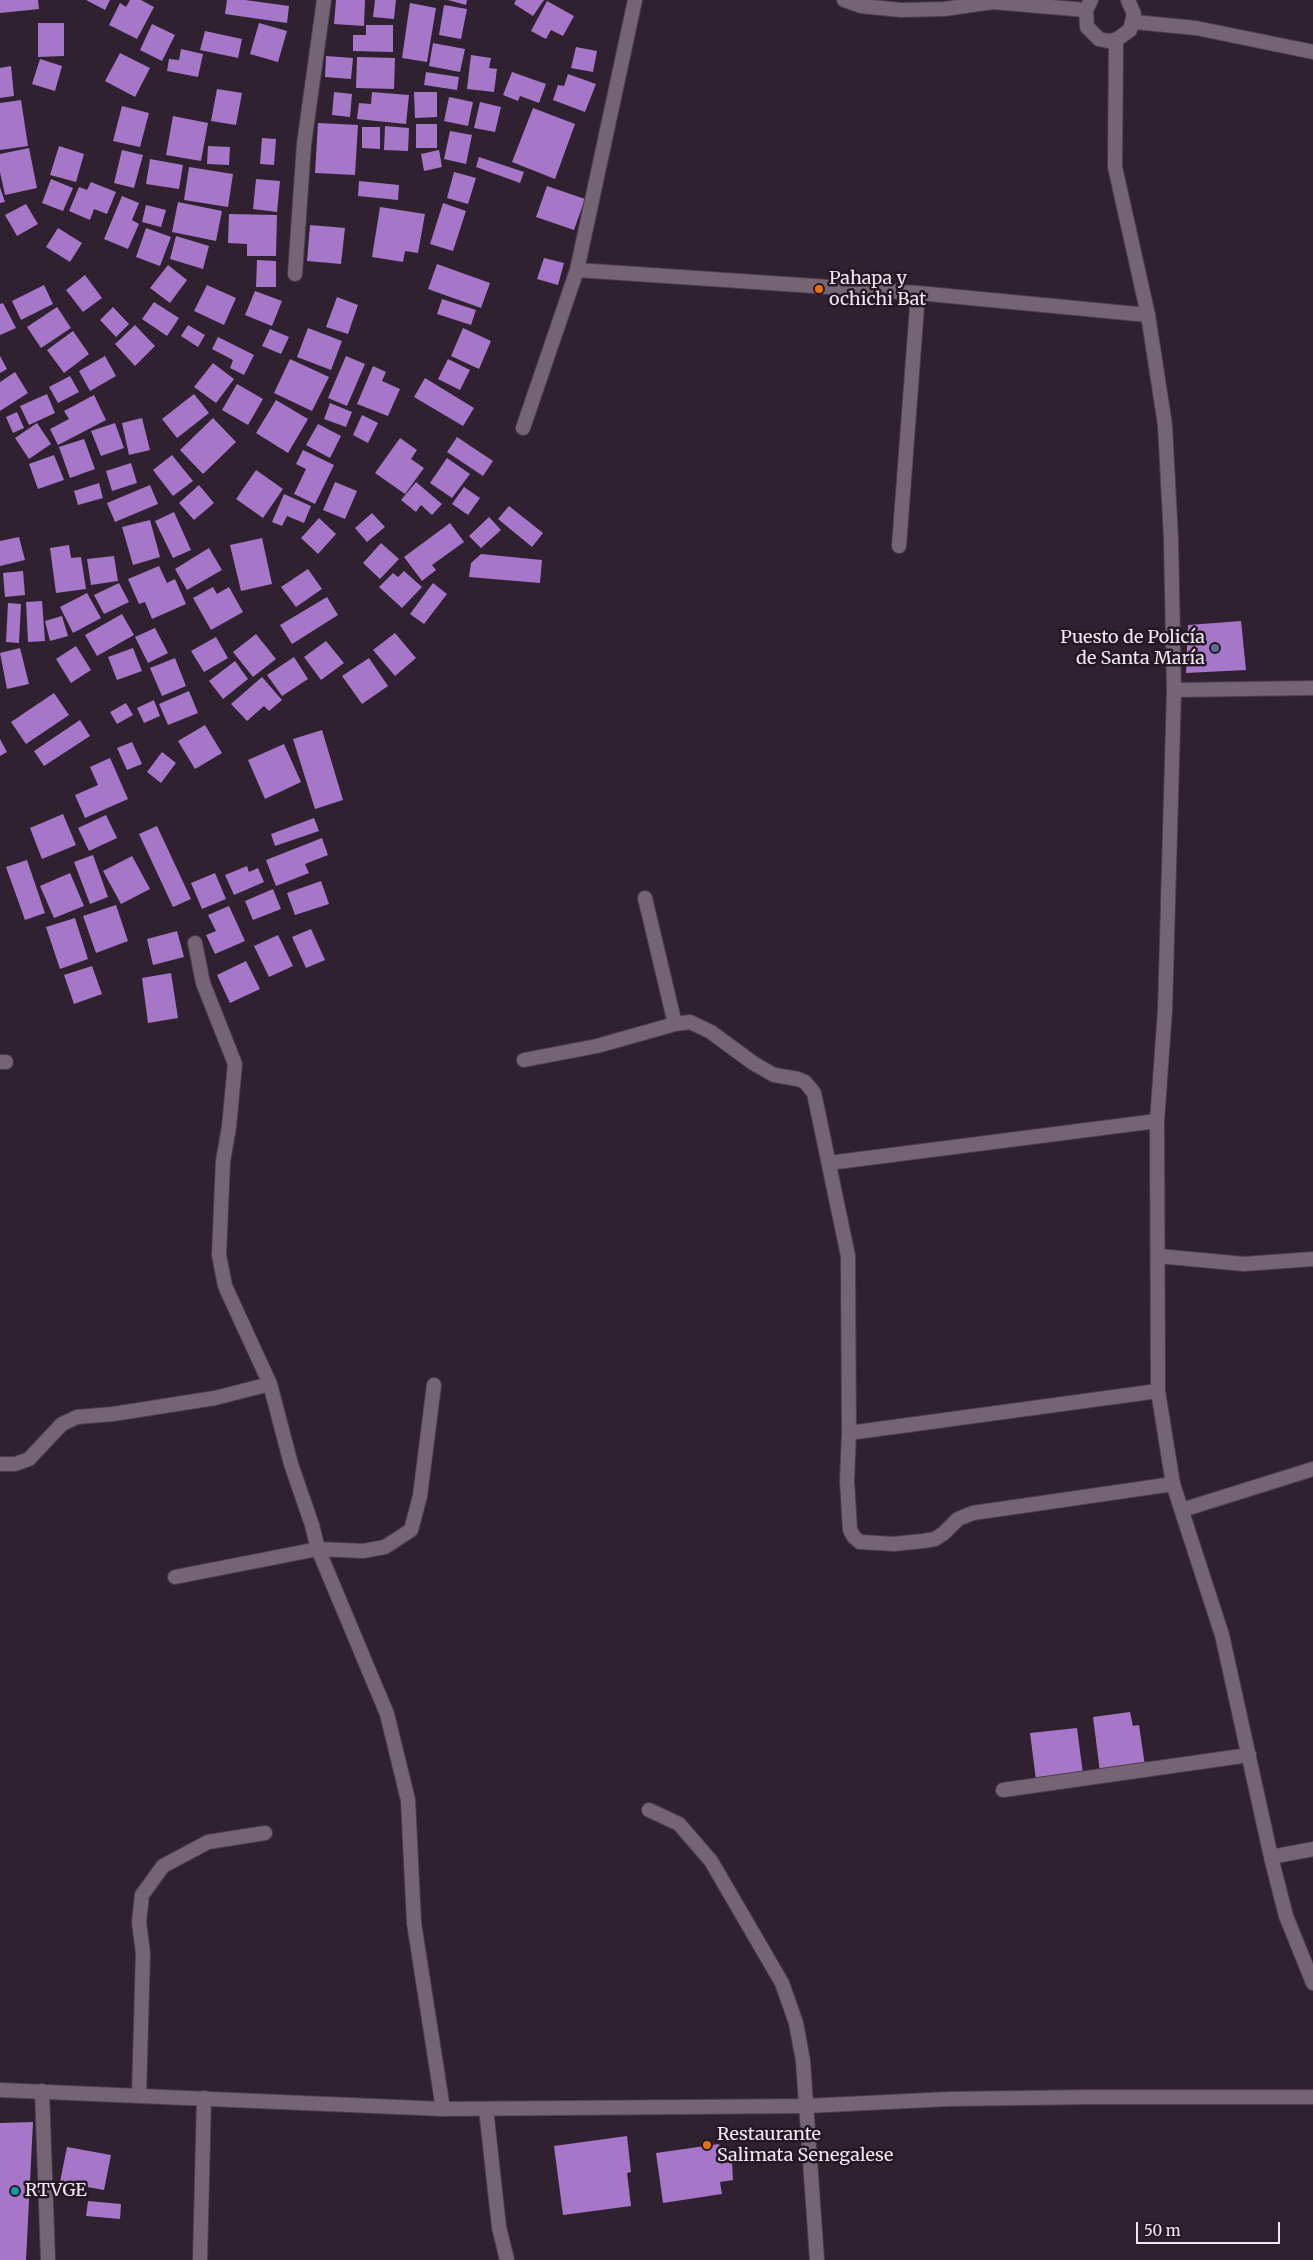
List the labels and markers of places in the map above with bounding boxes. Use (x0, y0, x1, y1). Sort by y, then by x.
place label: Pahapa y ochichi Bat (829, 268, 926, 310)
marker: Pahapa y ochichi Bat (813, 283, 825, 295)
place label: Puesto de Policía de Santa María (1060, 627, 1205, 670)
marker: Puesto de Policía de Santa María (1209, 642, 1221, 654)
place label: Restaurante Salimata Senegalese (717, 2124, 893, 2166)
marker: Restaurante Salimata Senegalese (701, 2139, 713, 2151)
place label: RTVGE (25, 2180, 87, 2202)
marker: RTVGE (9, 2185, 21, 2197)

